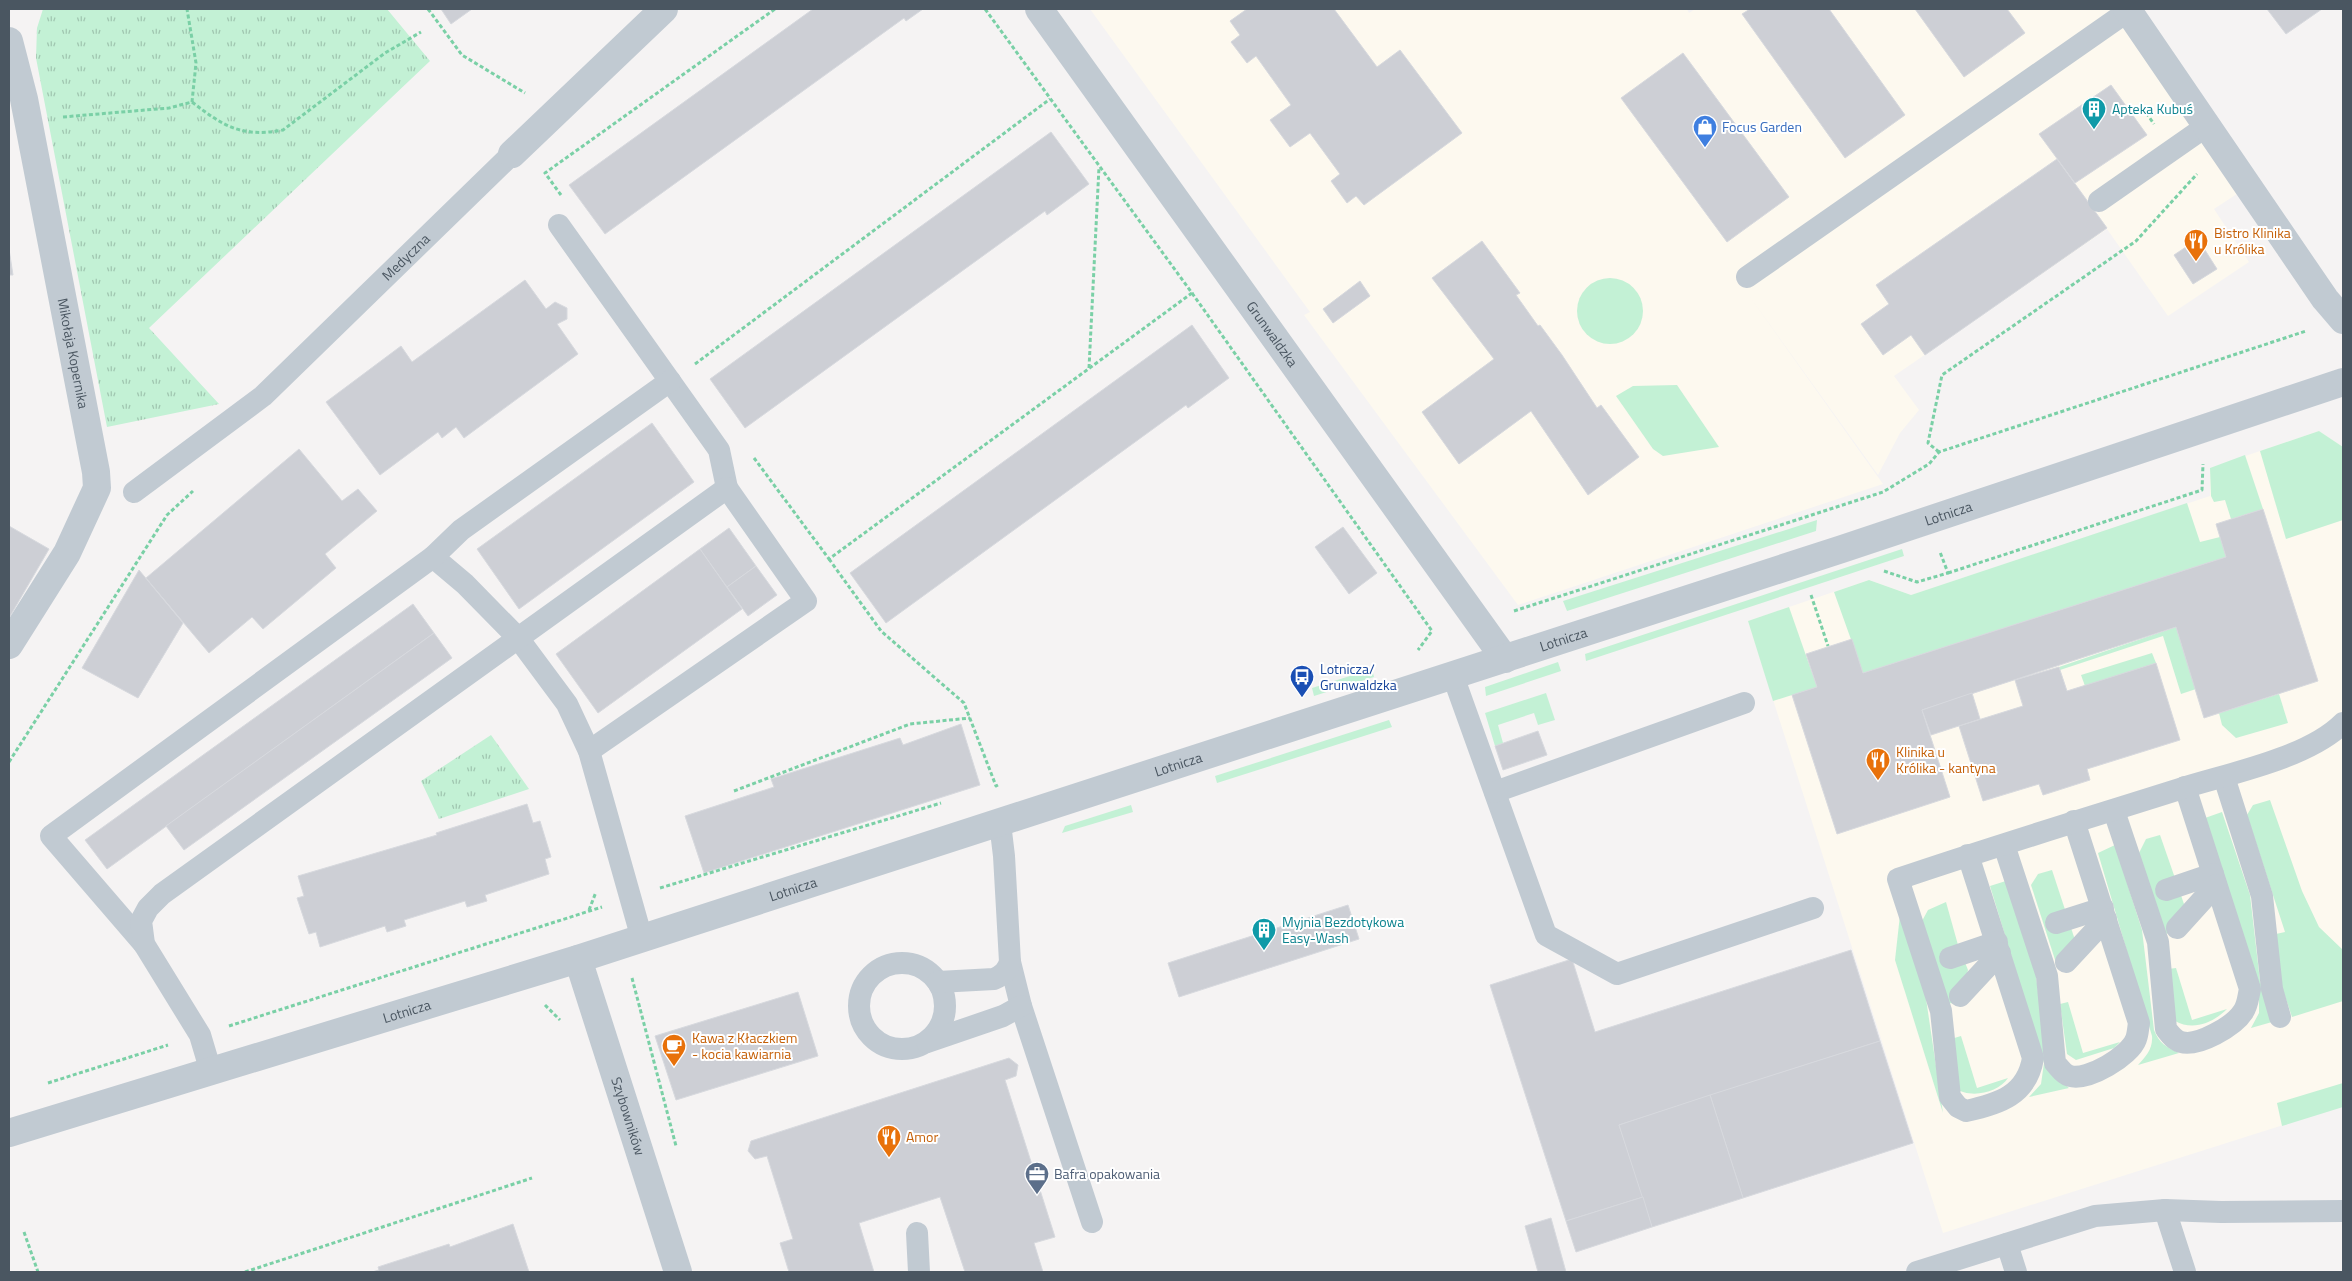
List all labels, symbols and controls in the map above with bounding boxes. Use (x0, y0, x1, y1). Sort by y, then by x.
building icon: Apteka Kubuś (2081, 96, 2107, 130)
place label: Apteka Kubuś (2112, 98, 2193, 119)
shop icon: Focus Garden (1692, 114, 1718, 148)
place label: Focus Garden (1722, 116, 1802, 137)
place label: Bistro Klinika u Królika (2214, 222, 2291, 259)
street label: Medyczna (377, 228, 434, 285)
restaurant icon: Bistro Klinika u Królika (2183, 228, 2209, 262)
street label: Mikołaja Kopernika (53, 296, 95, 410)
street label: Grunwaldzka (1242, 297, 1303, 371)
street label: Lotnicza (1922, 495, 1975, 531)
street label: Lotnicza (1537, 621, 1590, 656)
place label: Lotnicza/ Grunwaldzka (1320, 658, 1397, 695)
bus stop icon: Lotnicza/ Grunwaldzka (1289, 664, 1315, 698)
place label: Klinika u Królika - kantyna (1896, 741, 1996, 778)
street label: Lotnicza (1151, 746, 1205, 781)
restaurant icon: Klinika u Królika - kantyna (1865, 747, 1891, 781)
street label: Lotnicza (766, 871, 819, 906)
place label: Myjnia Bezdotykowa Easy-Wash (1282, 911, 1404, 948)
building icon: Myjnia Bezdotykowa Easy-Wash (1251, 917, 1277, 951)
street label: Lotnicza (380, 994, 433, 1028)
place label: Kawa z Kłaczkiem - kocia kawiarnia (692, 1027, 797, 1064)
cafe icon: Kawa z Kłaczkiem - kocia kawiarnia (661, 1033, 687, 1067)
street label: Szybowników (606, 1074, 651, 1158)
restaurant icon: Amor (876, 1124, 902, 1158)
place label: Amor (906, 1126, 938, 1147)
office icon: Bafra opakowania (1024, 1161, 1050, 1195)
place label: Bafra opakowania (1054, 1163, 1160, 1184)

